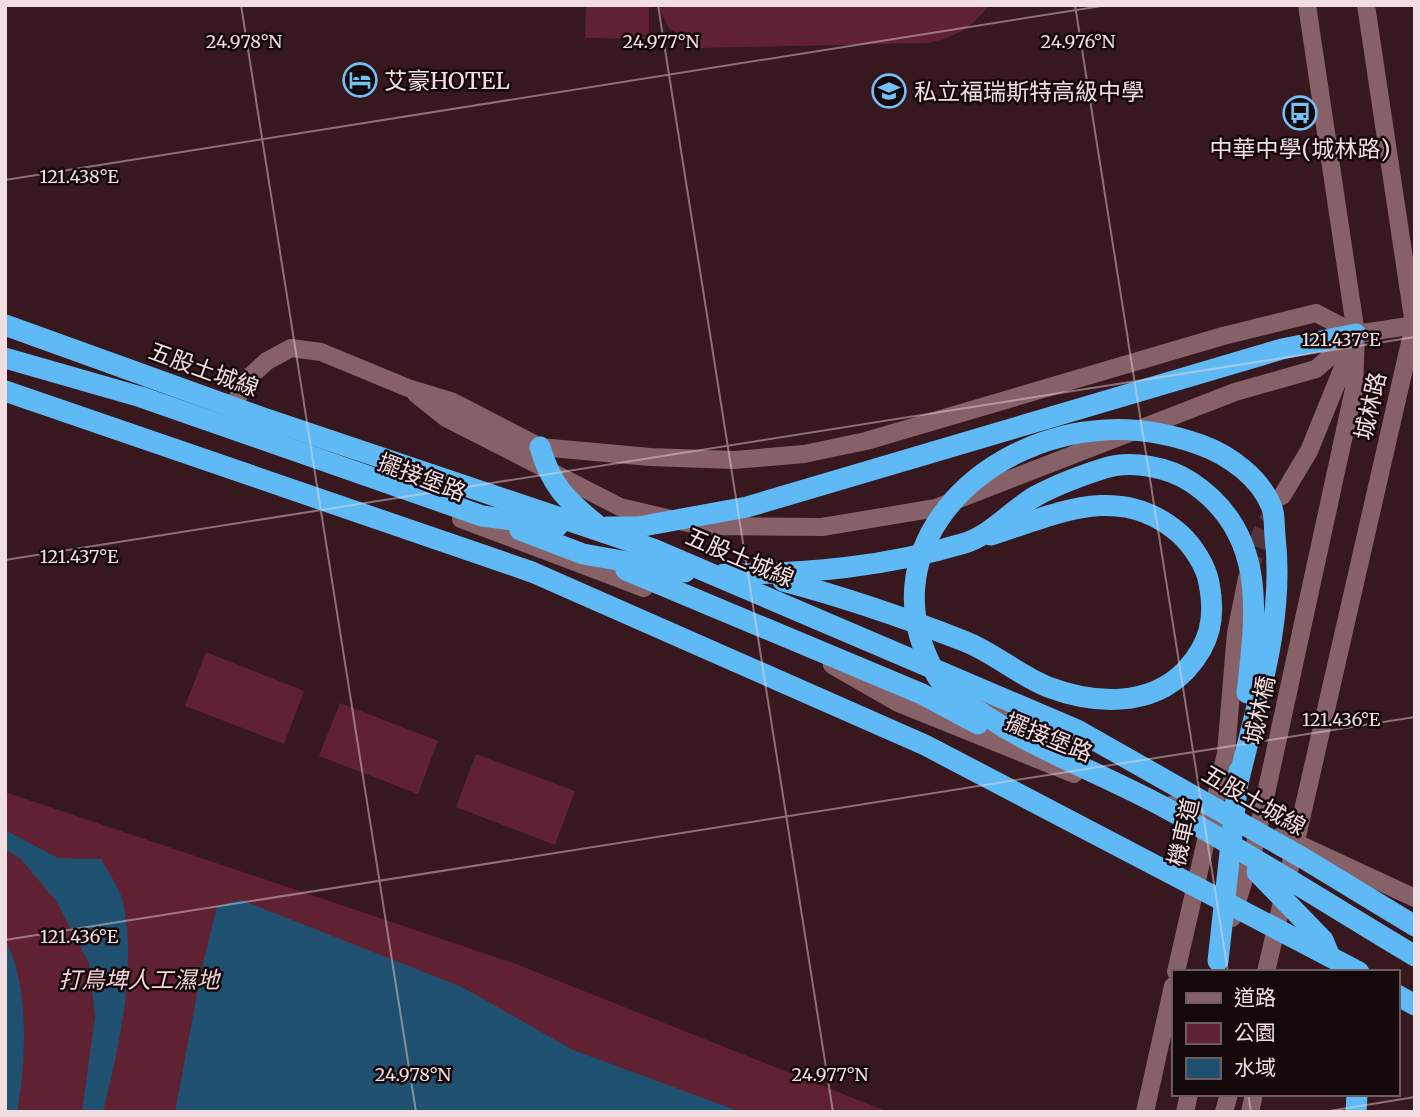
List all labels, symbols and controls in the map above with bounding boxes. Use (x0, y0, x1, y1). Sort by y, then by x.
text: 24.978°N (206, 30, 282, 53)
text: 24.977°N (623, 30, 699, 53)
text: 24.976°N (1041, 30, 1116, 53)
hotel icon: 艾豪HOTEL (341, 61, 379, 99)
place label: 艾豪HOTEL (384, 66, 510, 95)
school or university icon: 私立福瑞斯特高級中學 (870, 72, 908, 110)
place label: 私立福瑞斯特高級中學 (914, 77, 1144, 106)
bus stop icon: 中華中學(城林路) (1281, 94, 1319, 132)
place label: 中華中學(城林路) (1210, 134, 1390, 163)
text: 121.438°E (39, 165, 119, 188)
text: 121.437°E (1302, 328, 1381, 351)
street label: 五股土城線 (145, 336, 263, 402)
street label: 城林路 (1348, 369, 1392, 443)
street label: 擺接堡路 (374, 447, 470, 507)
street label: 五股土城線 (681, 521, 799, 593)
text: 121.437°E (40, 545, 119, 568)
street label: 城林橋 (1238, 673, 1280, 747)
street label: 擺接堡路 (1001, 706, 1097, 768)
text: 121.436°E (1302, 708, 1381, 731)
street label: 五股土城線 (1197, 759, 1311, 841)
street label: 機車道 (1161, 795, 1205, 869)
text: 121.436°E (40, 925, 119, 948)
park label: 打鳥埤人工濕地 (59, 965, 222, 994)
legend (1172, 970, 1399, 1096)
text: 道路 (1234, 984, 1276, 1011)
text: 公園 (1234, 1019, 1276, 1046)
text: 水域 (1234, 1054, 1276, 1081)
text: 24.978°N (375, 1063, 451, 1086)
text: 24.977°N (792, 1063, 868, 1086)

